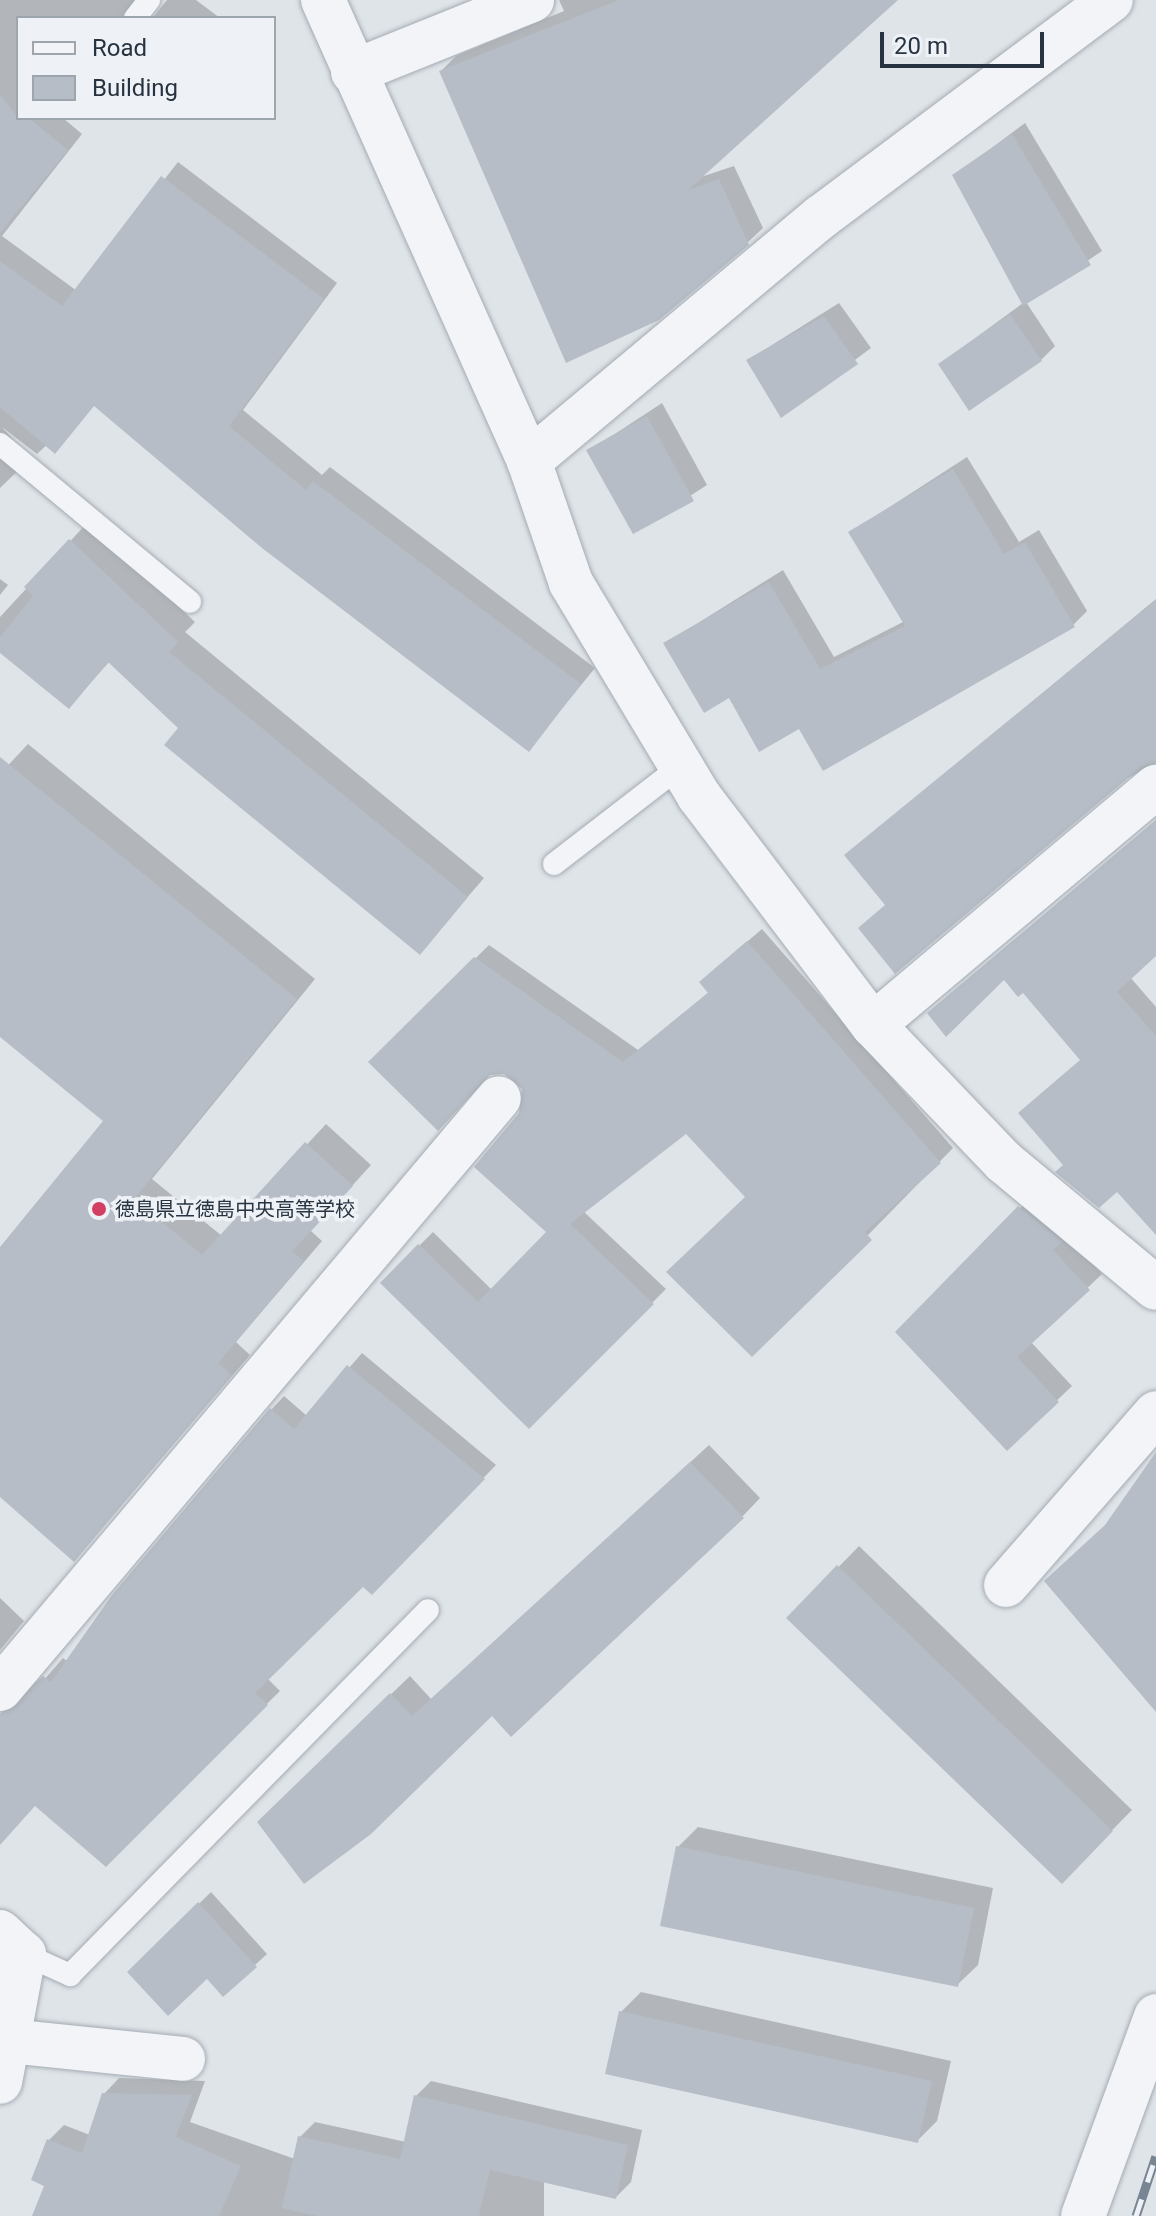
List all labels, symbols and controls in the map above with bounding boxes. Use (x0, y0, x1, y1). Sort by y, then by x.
legend (16, 16, 276, 120)
scale bar (884, 16, 1048, 66)
text: 20 m (894, 32, 948, 60)
text: Road (92, 34, 147, 62)
text: Building (92, 74, 178, 102)
place label: 徳島県立徳島中央高等学校 (115, 1197, 355, 1221)
marker: 徳島県立徳島中央高等学校 (90, 1200, 108, 1218)

